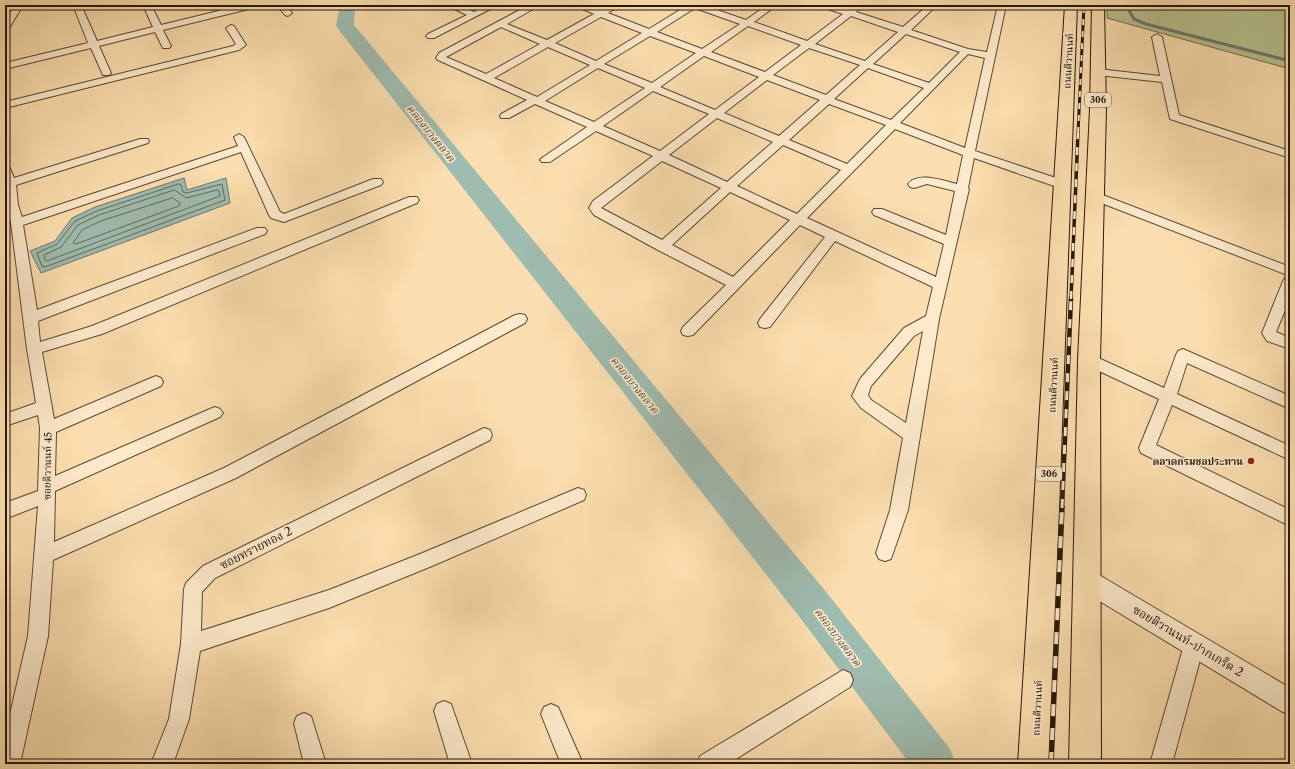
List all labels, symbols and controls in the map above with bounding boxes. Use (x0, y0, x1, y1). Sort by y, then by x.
street label: ถนนติวานนท์ (1061, 33, 1076, 89)
road number: 306 (1085, 93, 1111, 107)
water label: คลองบางตลาด (404, 102, 459, 165)
water label: คลองบางตลาด (608, 354, 663, 417)
street label: ถนนติวานนท์ (1046, 357, 1061, 413)
street label: ซอยติวานนท์ 45 (40, 432, 55, 500)
place label: ตลาดกรมชลประทาน (1153, 455, 1243, 468)
marker: ตลาดกรมชลประทาน (1246, 456, 1256, 466)
road number: 306 (1036, 467, 1062, 481)
street label: ซอยทรายทอง 2 (217, 523, 295, 572)
street label: ซอยติวานนท์-ปากเกร็ด 2 (1130, 602, 1246, 680)
water label: คลองบางตลาด (812, 605, 865, 670)
street label: ถนนติวานนท์ (1030, 680, 1045, 736)

